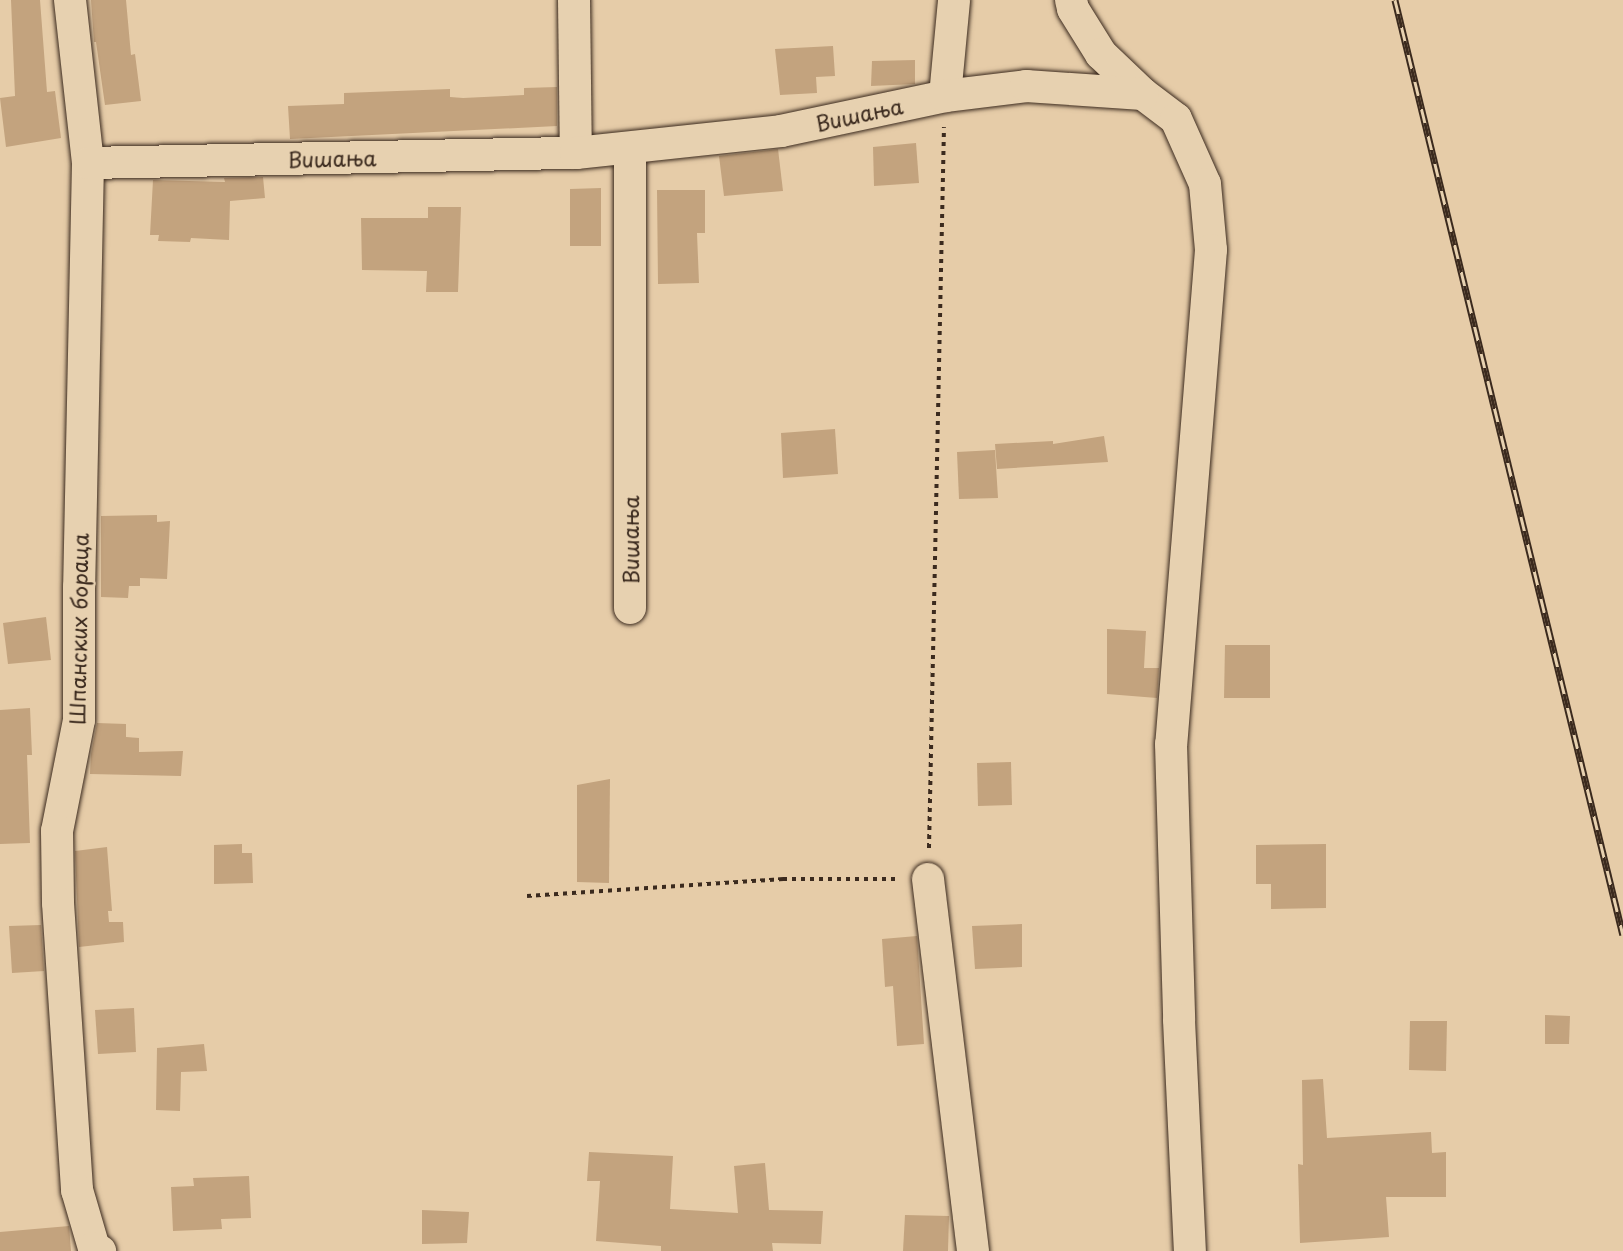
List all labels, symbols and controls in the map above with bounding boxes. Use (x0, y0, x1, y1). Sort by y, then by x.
street label: Вишања (813, 92, 905, 136)
street label: Вишања (287, 145, 377, 171)
street label: Вишања (617, 496, 643, 584)
street label: Шпанских бораца (64, 533, 92, 725)

